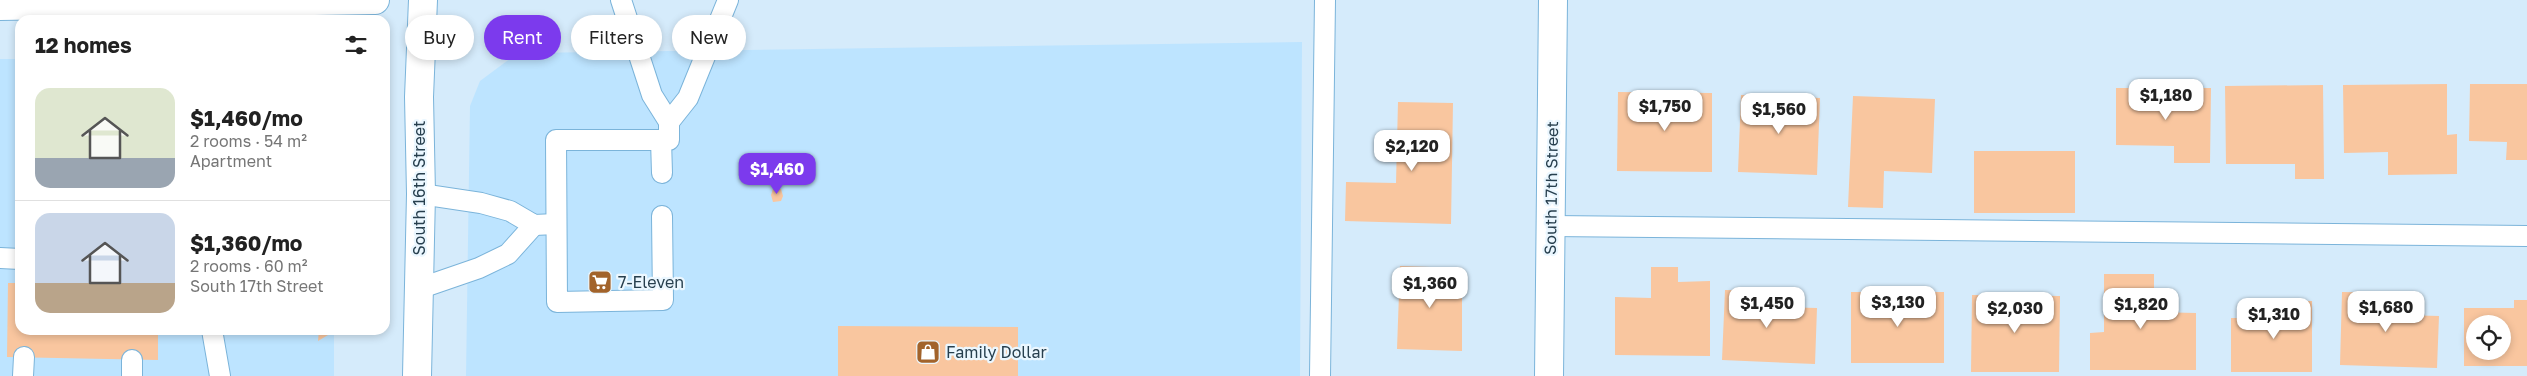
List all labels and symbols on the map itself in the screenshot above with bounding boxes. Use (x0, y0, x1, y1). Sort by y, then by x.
pin: $1,180 (2125, 78, 2207, 121)
pin: $1,750 (1624, 90, 1706, 132)
pin: $1,560 (1738, 92, 1820, 135)
street label: South 16th Street (409, 121, 429, 255)
street label: South 17th Street (1540, 121, 1562, 255)
pin: $2,120 (1371, 130, 1453, 172)
pin: $1,460 (736, 152, 818, 195)
pin: $1,360 (1389, 266, 1471, 309)
supermarket icon: 7-Eleven (587, 269, 613, 295)
place label: 7-Eleven (618, 272, 684, 292)
pin: $1,450 (1726, 286, 1808, 329)
pin: $3,130 (1857, 286, 1939, 328)
pin: $1,820 (2100, 288, 2182, 330)
pin: $1,680 (2345, 290, 2427, 333)
pin: $2,030 (1974, 292, 2056, 334)
pin: $1,310 (2233, 298, 2315, 340)
shop icon: Family Dollar (915, 339, 941, 365)
place label: Family Dollar (946, 342, 1047, 362)

